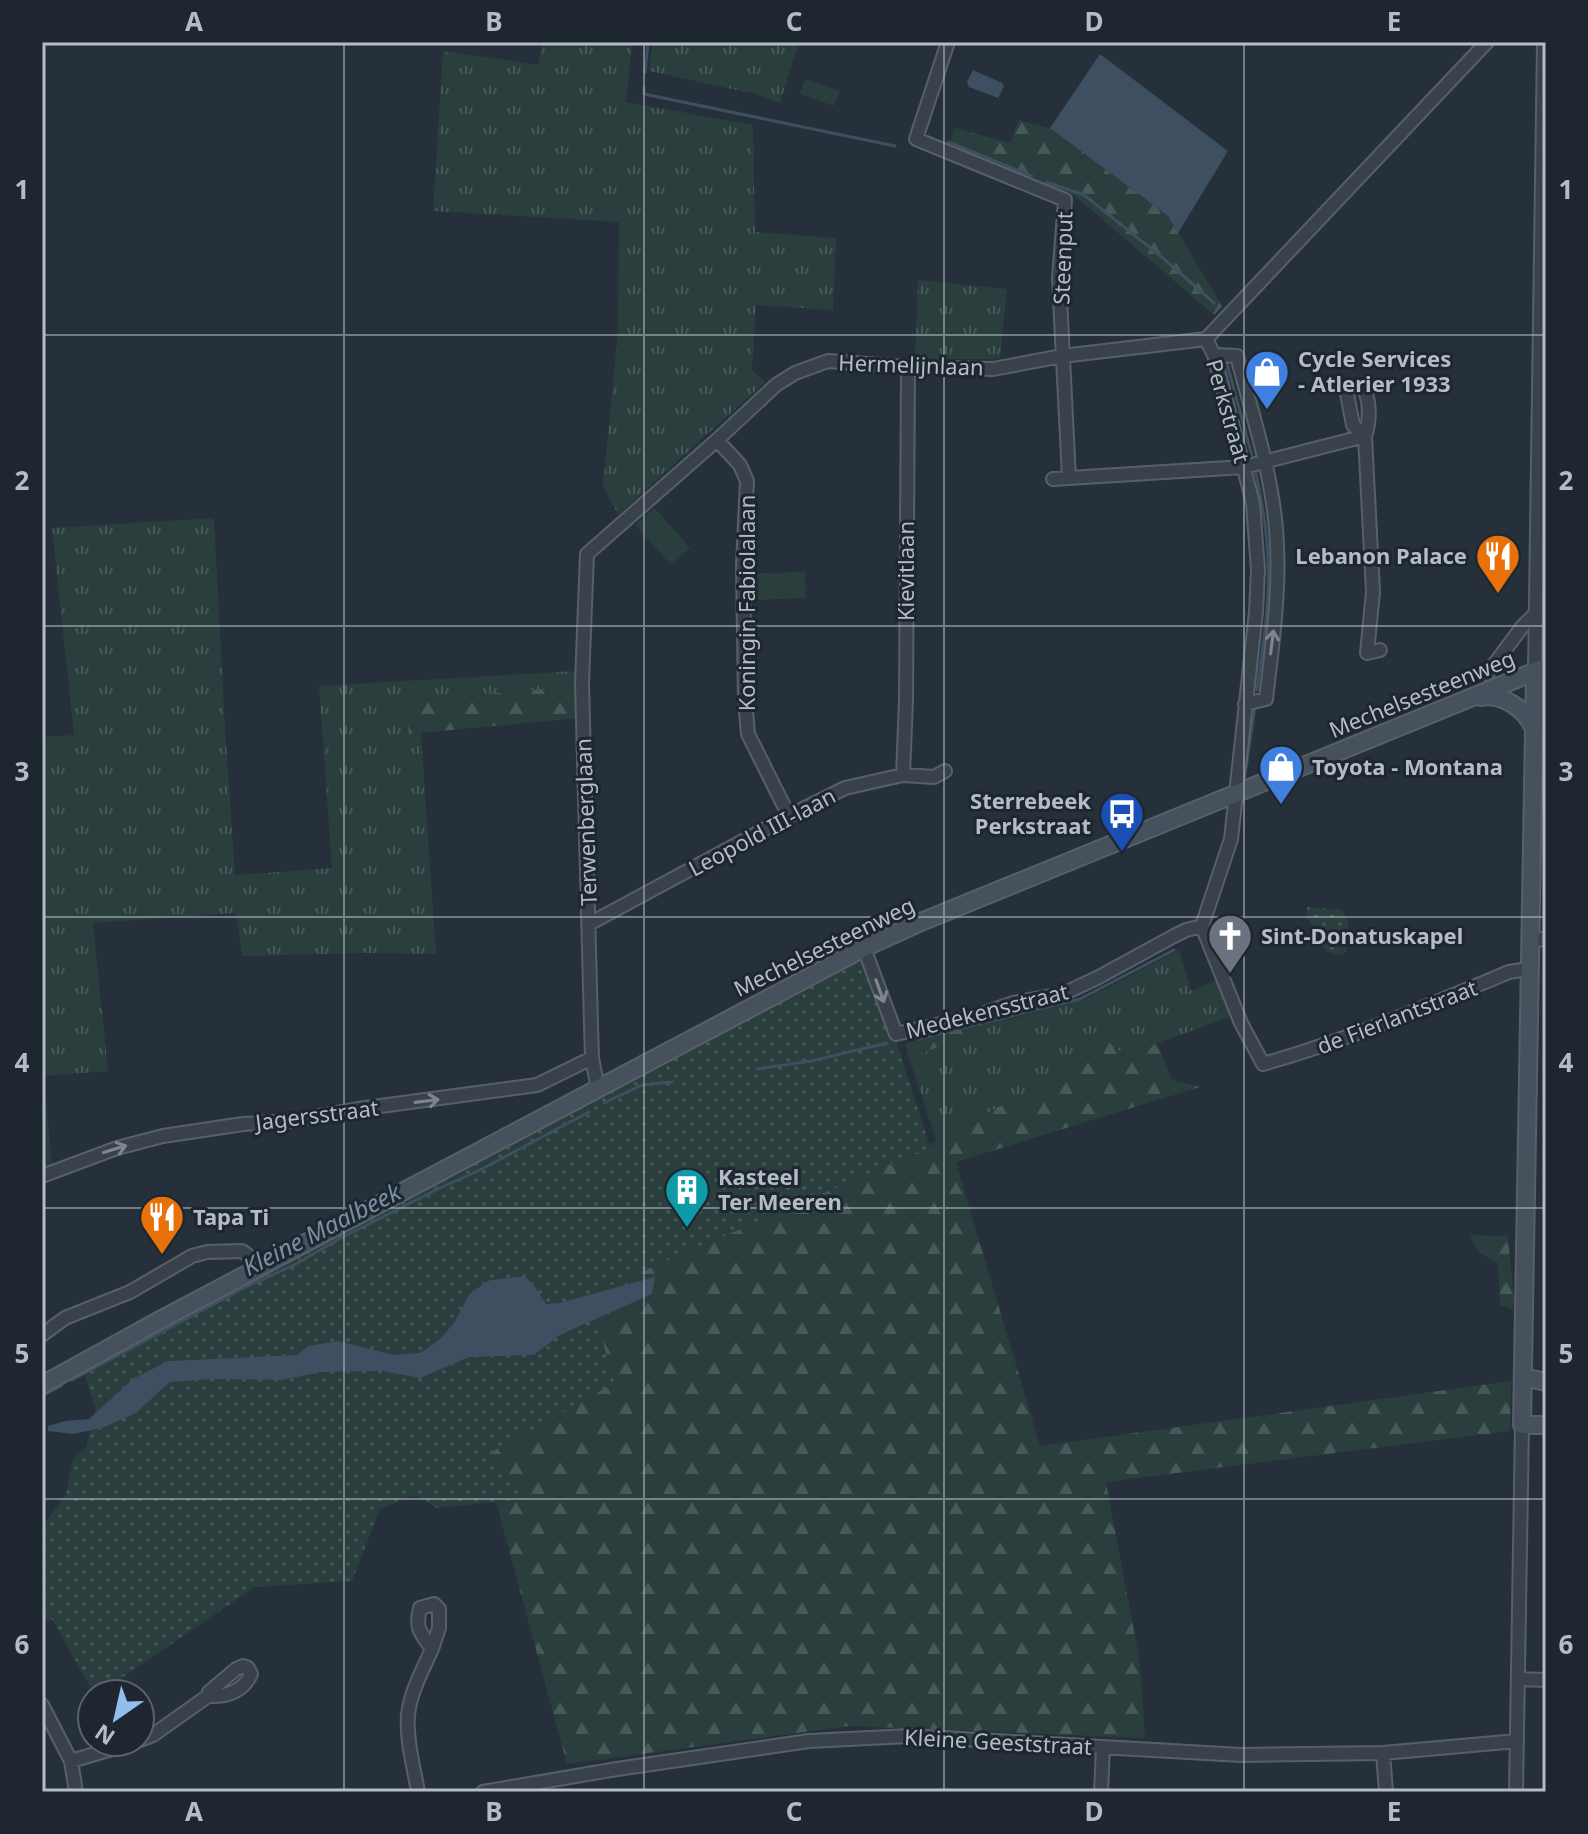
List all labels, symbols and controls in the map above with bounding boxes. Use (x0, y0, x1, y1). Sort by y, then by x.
text: A (185, 3, 203, 39)
text: B (485, 3, 503, 39)
text: C (786, 3, 802, 39)
text: D (1084, 3, 1104, 39)
text: E (1387, 3, 1401, 39)
text: 1 (15, 171, 29, 207)
text: 1 (1559, 171, 1573, 207)
street label: Steenput (1045, 211, 1079, 305)
place label: Cycle Services - Atlerier 1933 (1298, 343, 1451, 398)
street label: Hermelijnlaan (838, 346, 984, 382)
shop icon: Cycle Services - Atlerier 1933 (1243, 348, 1291, 411)
street label: Perkstraat (1200, 355, 1258, 466)
text: 2 (15, 462, 30, 498)
text: 2 (1559, 462, 1574, 498)
street label: Koningin Fabiolalaan (731, 495, 761, 711)
street label: Kievitlaan (890, 521, 920, 621)
restaurant icon: Lebanon Palace (1474, 532, 1522, 595)
place label: Lebanon Palace (1295, 540, 1467, 570)
one-way arrow (1265, 629, 1280, 656)
street label: Mechelsesteenweg (1324, 642, 1519, 744)
street label: Terwenberglaan (567, 738, 603, 906)
shop icon: Toyota - Montana (1257, 743, 1305, 806)
place label: Toyota - Montana (1312, 751, 1503, 781)
text: 3 (15, 753, 29, 789)
text: 3 (1559, 753, 1573, 789)
street label: Leopold III-laan (683, 780, 840, 882)
place label: Sterrebeek Perkstraat (970, 785, 1091, 840)
bus stop icon: Sterrebeek Perkstraat (1098, 790, 1146, 853)
street label: Mechelsesteenweg (728, 889, 919, 1003)
church icon: Sint-Donatuskapel (1206, 912, 1254, 975)
place label: Sint-Donatuskapel (1261, 920, 1463, 950)
street label: de Fierlantstraat (1312, 972, 1481, 1060)
street label: Medekensstraat (902, 975, 1071, 1045)
one-way arrow (874, 978, 888, 1003)
text: 4 (15, 1044, 30, 1080)
text: 4 (1559, 1044, 1574, 1080)
street label: Jagersstraat (252, 1092, 380, 1137)
one-way arrow (414, 1093, 439, 1108)
one-way arrow (103, 1141, 128, 1156)
place label: Kasteel Ter Meeren (718, 1161, 842, 1216)
building icon: Kasteel Ter Meeren (663, 1166, 711, 1229)
water label: Kleine Maalbeek (237, 1174, 407, 1283)
restaurant icon: Tapa Ti (138, 1193, 186, 1256)
place label: Tapa Ti (193, 1201, 269, 1231)
text: 5 (15, 1335, 29, 1371)
text: 5 (1559, 1335, 1573, 1371)
text: 6 (15, 1626, 30, 1662)
text: 6 (1559, 1626, 1574, 1662)
north arrow (76, 1678, 156, 1758)
text: N (88, 1718, 120, 1753)
street label: Kleine Geeststraat (903, 1721, 1093, 1761)
text: A (185, 1793, 203, 1829)
text: B (485, 1793, 503, 1829)
text: C (786, 1793, 802, 1829)
text: D (1084, 1793, 1104, 1829)
text: E (1387, 1793, 1401, 1829)

